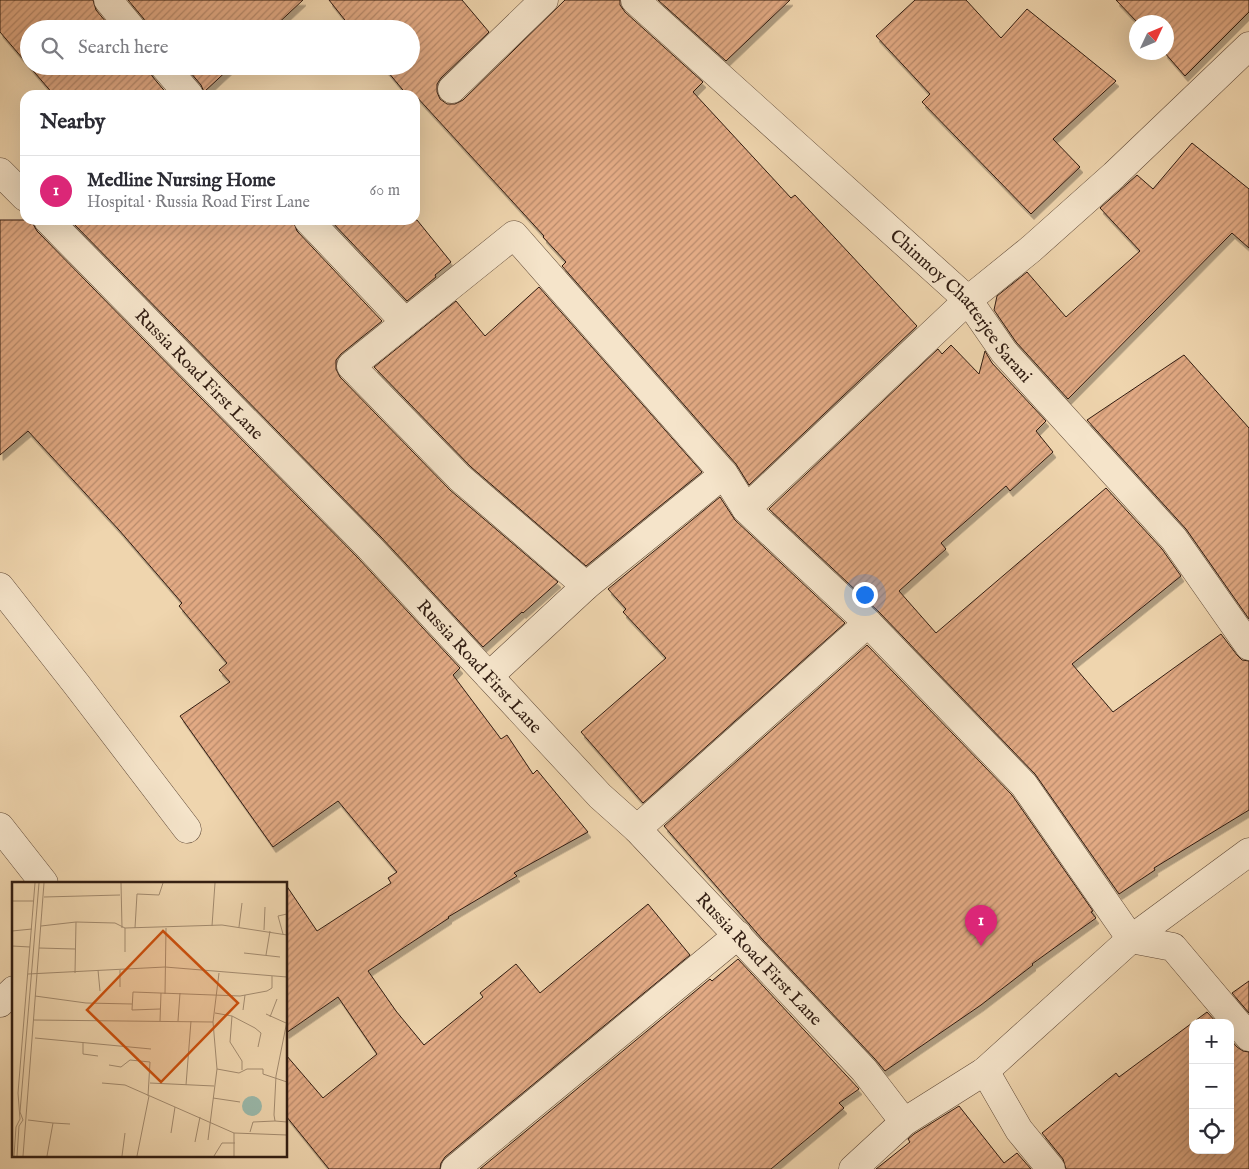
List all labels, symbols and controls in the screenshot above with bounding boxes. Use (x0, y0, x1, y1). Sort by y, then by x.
north arrow (1129, 15, 1174, 60)
search box (20, 20, 420, 75)
icon: search (38, 34, 66, 62)
text: Search here (78, 36, 169, 60)
text: Nearby (40, 109, 105, 136)
text: Medline Nursing Home (87, 169, 276, 193)
text: 1 (53, 181, 59, 201)
text: 60 m (370, 181, 400, 201)
text: Hospital · Russia Road First Lane (87, 193, 310, 213)
street label: Chinmoy Chatterjee Sarani (884, 225, 1036, 388)
street label: Russia Road First Lane (129, 305, 268, 446)
your location (852, 582, 878, 608)
street label: Russia Road First Lane (411, 596, 546, 739)
inset map (12, 882, 288, 1156)
street label: Russia Road First Lane (690, 889, 827, 1031)
pin: 1 (965, 905, 997, 946)
map controls (1189, 1019, 1234, 1154)
button: + (1189, 1019, 1234, 1064)
button: − (1189, 1064, 1234, 1109)
button: locate (1189, 1109, 1234, 1154)

